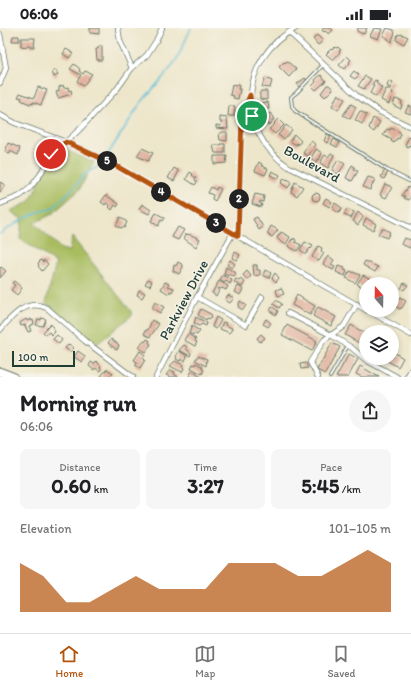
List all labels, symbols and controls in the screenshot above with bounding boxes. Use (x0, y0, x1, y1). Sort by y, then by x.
text: 06:06 (20, 5, 58, 23)
pin (235, 99, 269, 133)
icon: arrive (241, 105, 263, 127)
pin (34, 137, 68, 171)
street label: Boulevard (281, 142, 343, 187)
icon: check (40, 143, 62, 165)
pin: 5 (97, 151, 117, 171)
text: 5 (104, 154, 110, 167)
pin: 4 (151, 182, 171, 202)
text: 4 (158, 185, 164, 198)
pin: 2 (229, 189, 249, 209)
text: 2 (236, 192, 242, 205)
pin: 3 (206, 213, 226, 233)
text: 3 (213, 216, 219, 229)
street label: Parkview Drive (156, 257, 212, 343)
north arrow (359, 277, 399, 317)
map controls (359, 277, 399, 365)
button: layers (359, 325, 399, 365)
scale bar (12, 349, 75, 368)
text: 100 m (18, 351, 48, 364)
text: Morning run (20, 390, 136, 417)
button: share (349, 390, 391, 432)
text: 06:06 (20, 419, 53, 434)
text: Distance (59, 461, 100, 474)
text: Time (194, 461, 217, 474)
text: Pace (320, 461, 342, 474)
text: 0.60 (51, 474, 91, 498)
text: 3:27 (187, 474, 224, 498)
text: 5:45 (301, 474, 339, 498)
text: km (91, 483, 108, 496)
text: /km (339, 483, 361, 496)
text: Elevation (20, 521, 72, 536)
text: 101–105 m (329, 521, 391, 536)
tab: Home (56, 643, 83, 680)
tab: Map (194, 643, 216, 680)
tab: Saved (327, 643, 355, 680)

